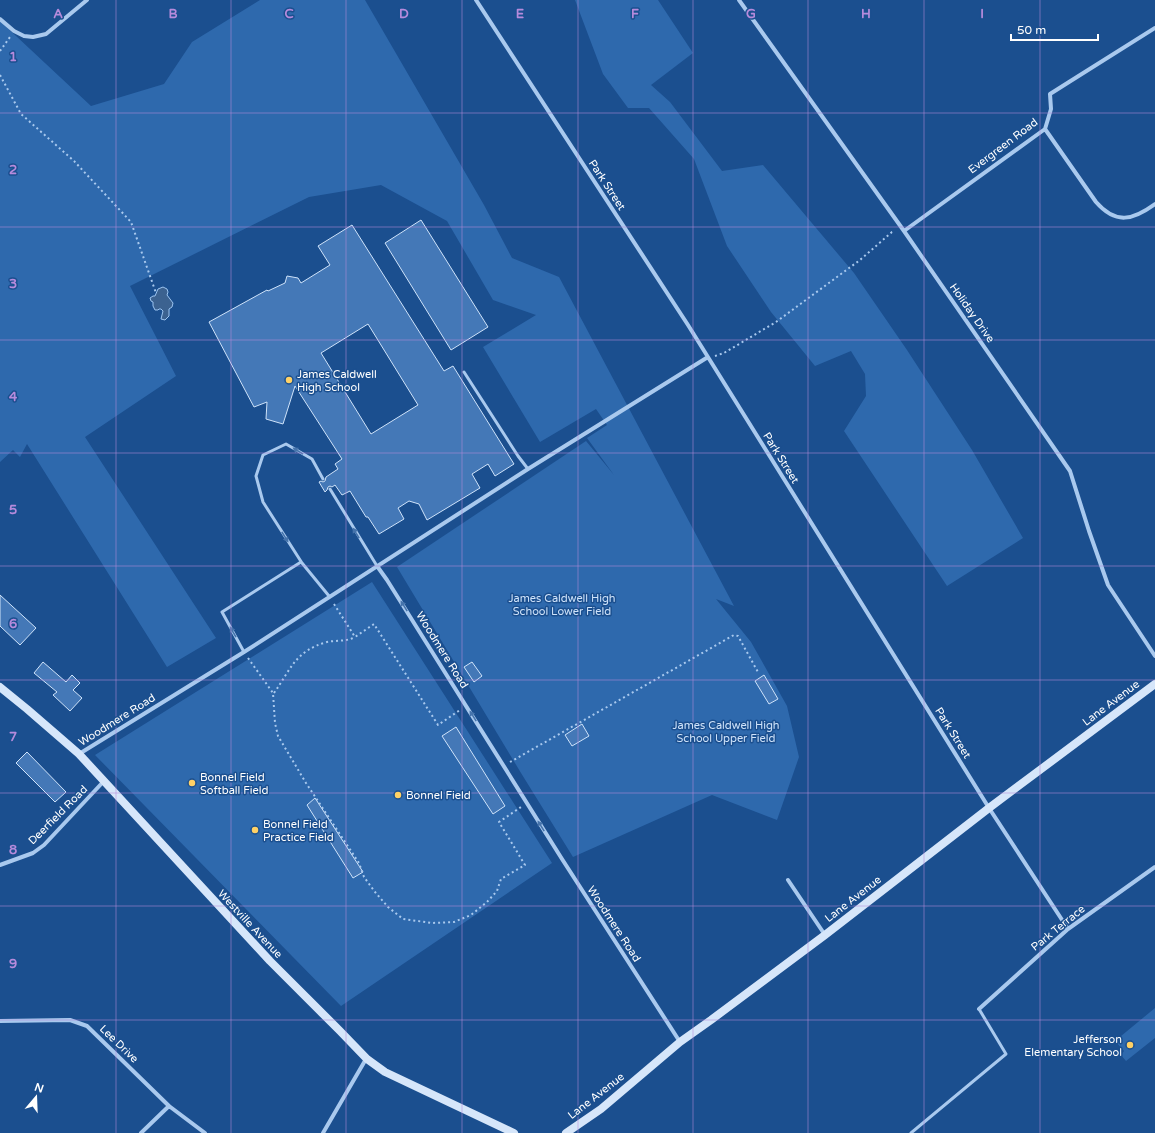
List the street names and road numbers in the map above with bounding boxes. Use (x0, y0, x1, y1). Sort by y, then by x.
street label: Evergreen Road (966, 116, 1040, 176)
street label: Park Street (586, 157, 628, 213)
street label: Holiday Drive (947, 281, 997, 345)
street label: Park Street (760, 430, 802, 486)
street label: Woodmere Road (413, 609, 471, 691)
street label: Lane Avenue (1080, 677, 1142, 729)
street label: Woodmere Road (76, 691, 158, 749)
street label: Park Street (932, 705, 974, 761)
street label: Deerfield Road (26, 783, 90, 847)
street label: Lane Avenue (822, 873, 884, 925)
street label: Woodmere Road (585, 884, 643, 965)
street label: Westville Avenue (215, 887, 285, 961)
street label: Park Terrace (1029, 902, 1087, 954)
street label: Lee Drive (97, 1022, 141, 1066)
street label: Lane Avenue (565, 1070, 627, 1122)

